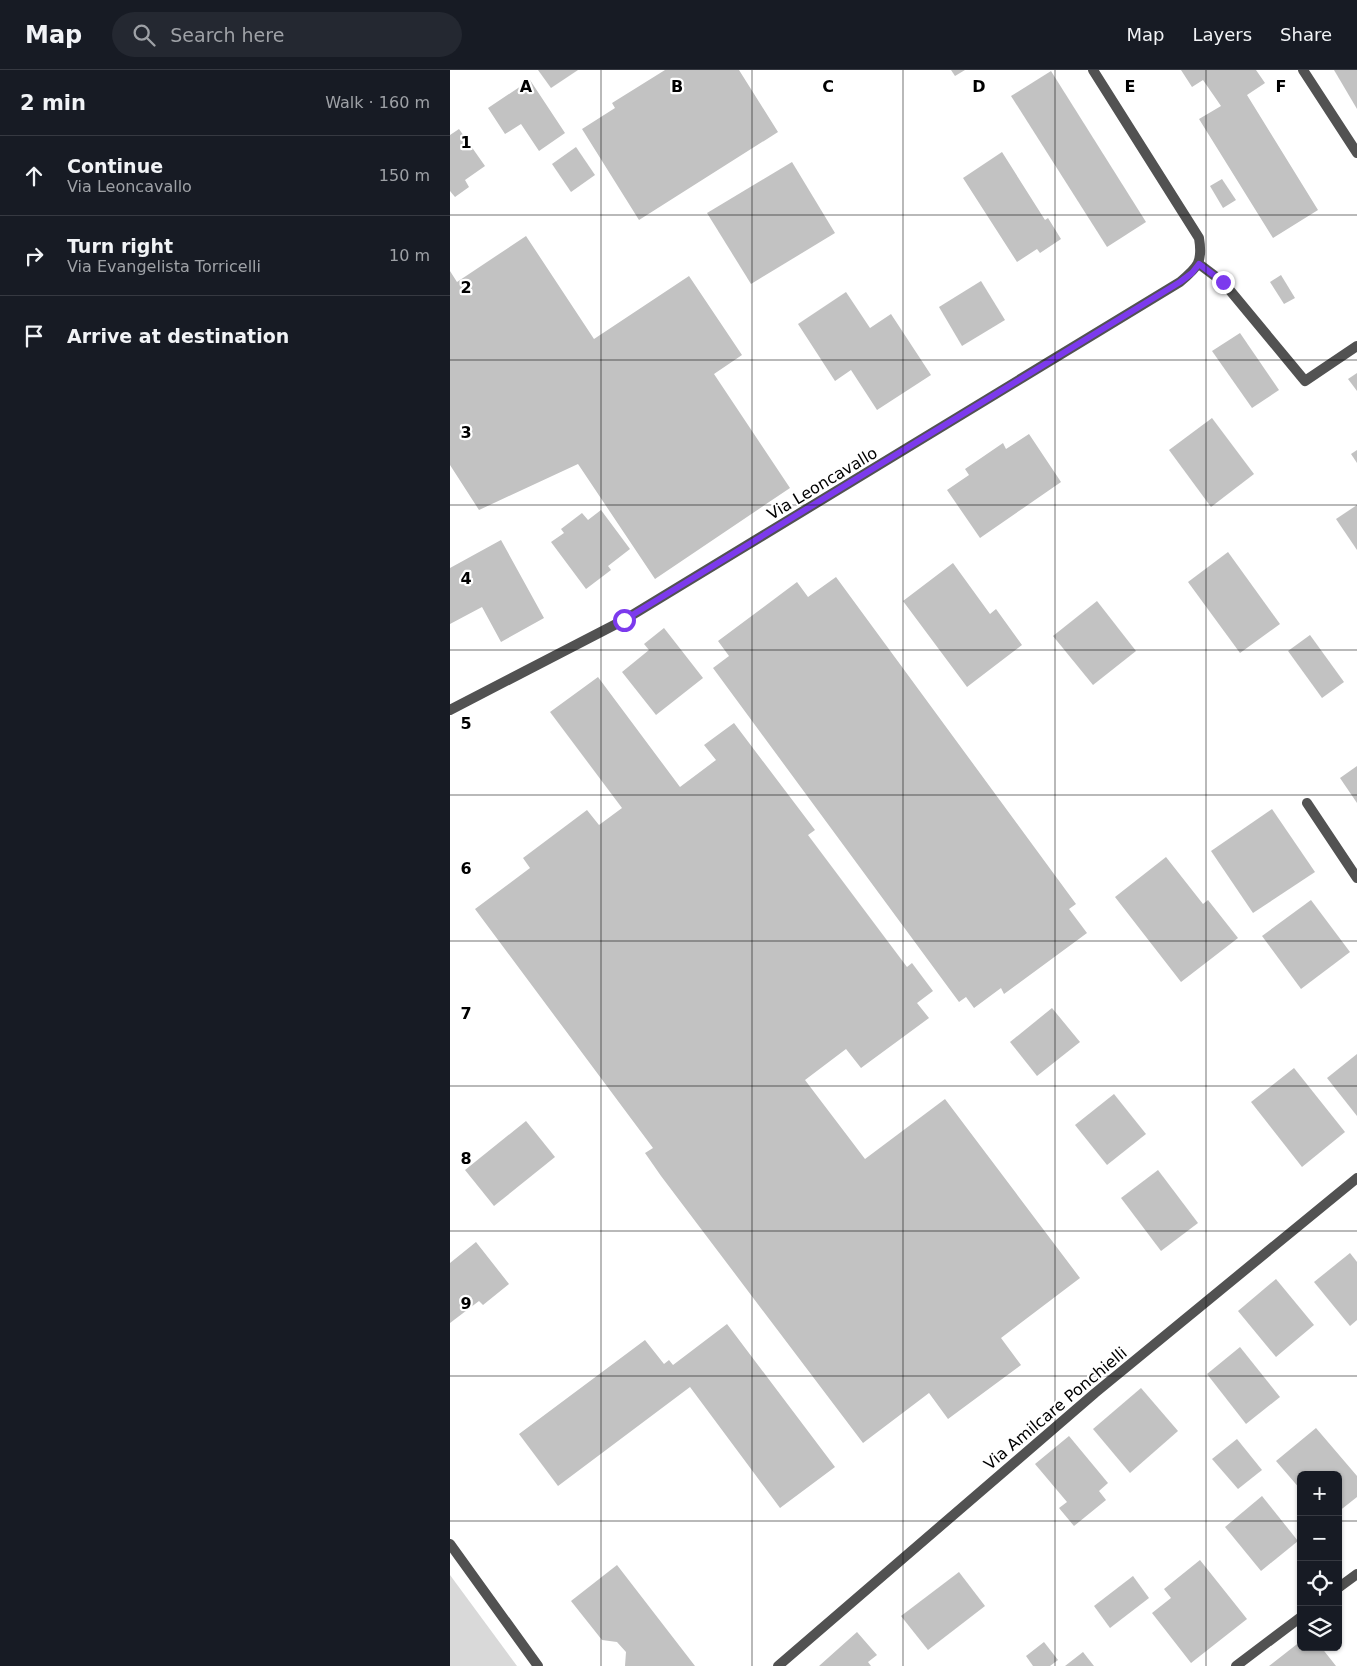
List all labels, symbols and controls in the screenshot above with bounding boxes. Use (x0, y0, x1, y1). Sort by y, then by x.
search box (112, 12, 462, 57)
text: Map (25, 21, 82, 49)
icon: search (130, 21, 158, 49)
text: Search here (170, 24, 284, 46)
text: Map (1126, 24, 1164, 45)
text: Layers (1192, 24, 1252, 45)
text: Share (1280, 24, 1332, 45)
text: A (520, 77, 533, 96)
text: B (671, 77, 683, 96)
text: C (822, 77, 834, 96)
text: D (972, 77, 986, 96)
text: E (1125, 77, 1135, 96)
text: F (1276, 77, 1286, 96)
text: 2 min (20, 91, 86, 115)
text: Walk · 160 m (325, 93, 430, 112)
text: 1 (460, 133, 472, 152)
text: Continue (67, 155, 163, 177)
icon: ahead (20, 162, 48, 190)
text: 150 m (379, 166, 430, 185)
text: Via Leoncavallo (67, 177, 192, 196)
text: Turn right (67, 235, 173, 257)
icon: right (20, 242, 48, 270)
text: 10 m (389, 246, 430, 265)
text: Via Evangelista Torricelli (67, 257, 261, 276)
route end (1212, 271, 1235, 294)
text: 2 (460, 278, 472, 297)
icon: arrive (20, 322, 48, 350)
text: Arrive at destination (67, 325, 289, 347)
text: 3 (460, 423, 472, 442)
street label: Via Leoncavallo (764, 443, 881, 524)
text: 4 (460, 569, 472, 588)
route start (613, 609, 636, 632)
text: 5 (460, 714, 472, 733)
text: 6 (460, 859, 472, 878)
text: 7 (460, 1004, 472, 1023)
text: 8 (460, 1149, 472, 1168)
text: 9 (460, 1294, 472, 1313)
street label: Via Amilcare Ponchielli (980, 1343, 1131, 1474)
map controls (1297, 1471, 1342, 1651)
button: + (1297, 1471, 1342, 1516)
button: − (1297, 1516, 1342, 1561)
button: locate (1297, 1561, 1342, 1606)
button: layers (1297, 1606, 1342, 1651)

